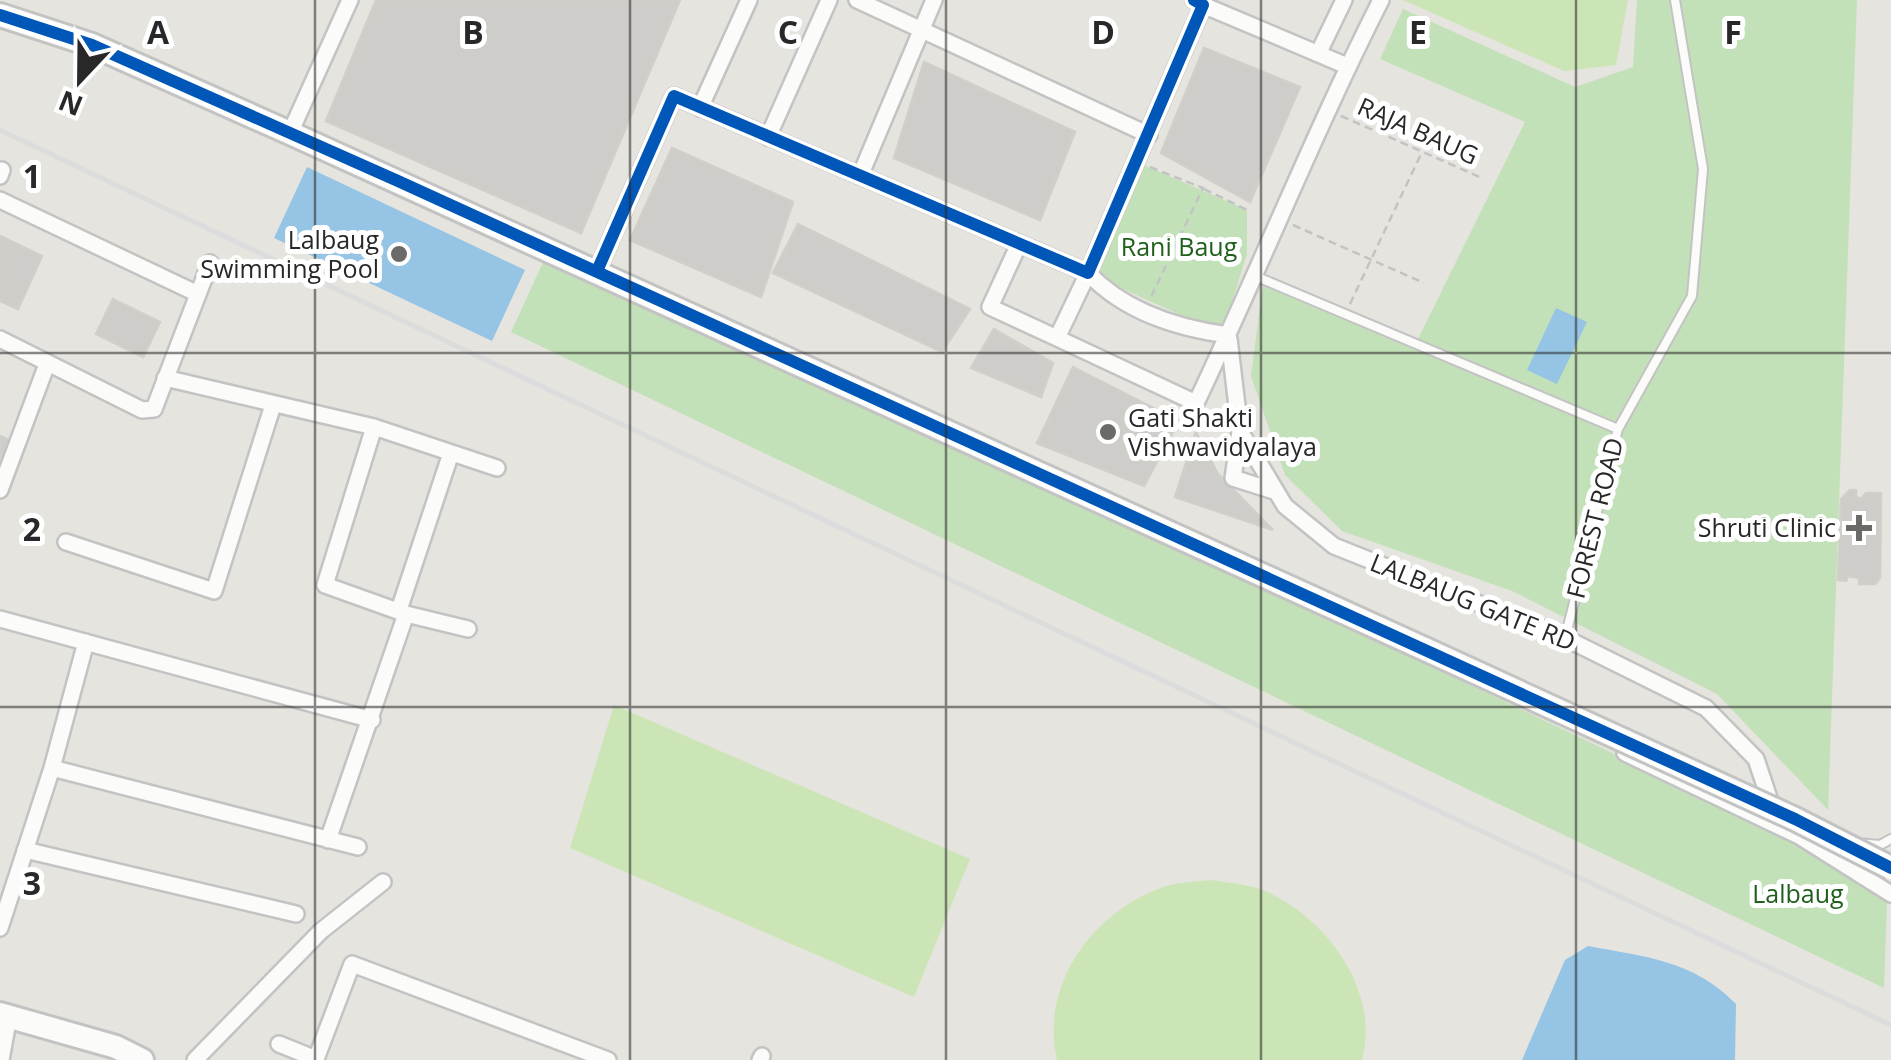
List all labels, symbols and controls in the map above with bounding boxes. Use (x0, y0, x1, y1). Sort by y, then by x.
text: A (147, 10, 170, 53)
text: B (462, 10, 484, 53)
text: C (778, 10, 798, 53)
text: D (1091, 10, 1115, 53)
text: E (1409, 10, 1427, 53)
text: F (1724, 10, 1742, 53)
north arrow (30, 30, 130, 130)
text: N (53, 82, 88, 126)
street label: RAJA BAUG (1353, 88, 1484, 172)
text: 1 (23, 154, 41, 197)
place label: Lalbaug Swimming Pool (200, 222, 379, 285)
park label: Rani Baug (1121, 229, 1238, 263)
marker: Lalbaug Swimming Pool (388, 243, 410, 265)
place label: Gati Shakti Vishwavidyalaya (1128, 400, 1317, 463)
marker: Gati Shakti Vishwavidyalaya (1097, 421, 1119, 443)
street label: FOREST ROAD (1558, 434, 1630, 602)
text: 2 (23, 507, 41, 550)
place label: Shruti Clinic (1698, 510, 1836, 544)
marker: Shruti Clinic (1846, 515, 1872, 541)
street label: LALBAUG GATE RD (1366, 544, 1581, 658)
text: 3 (23, 861, 41, 904)
park label: Lalbaug (1752, 876, 1844, 910)

